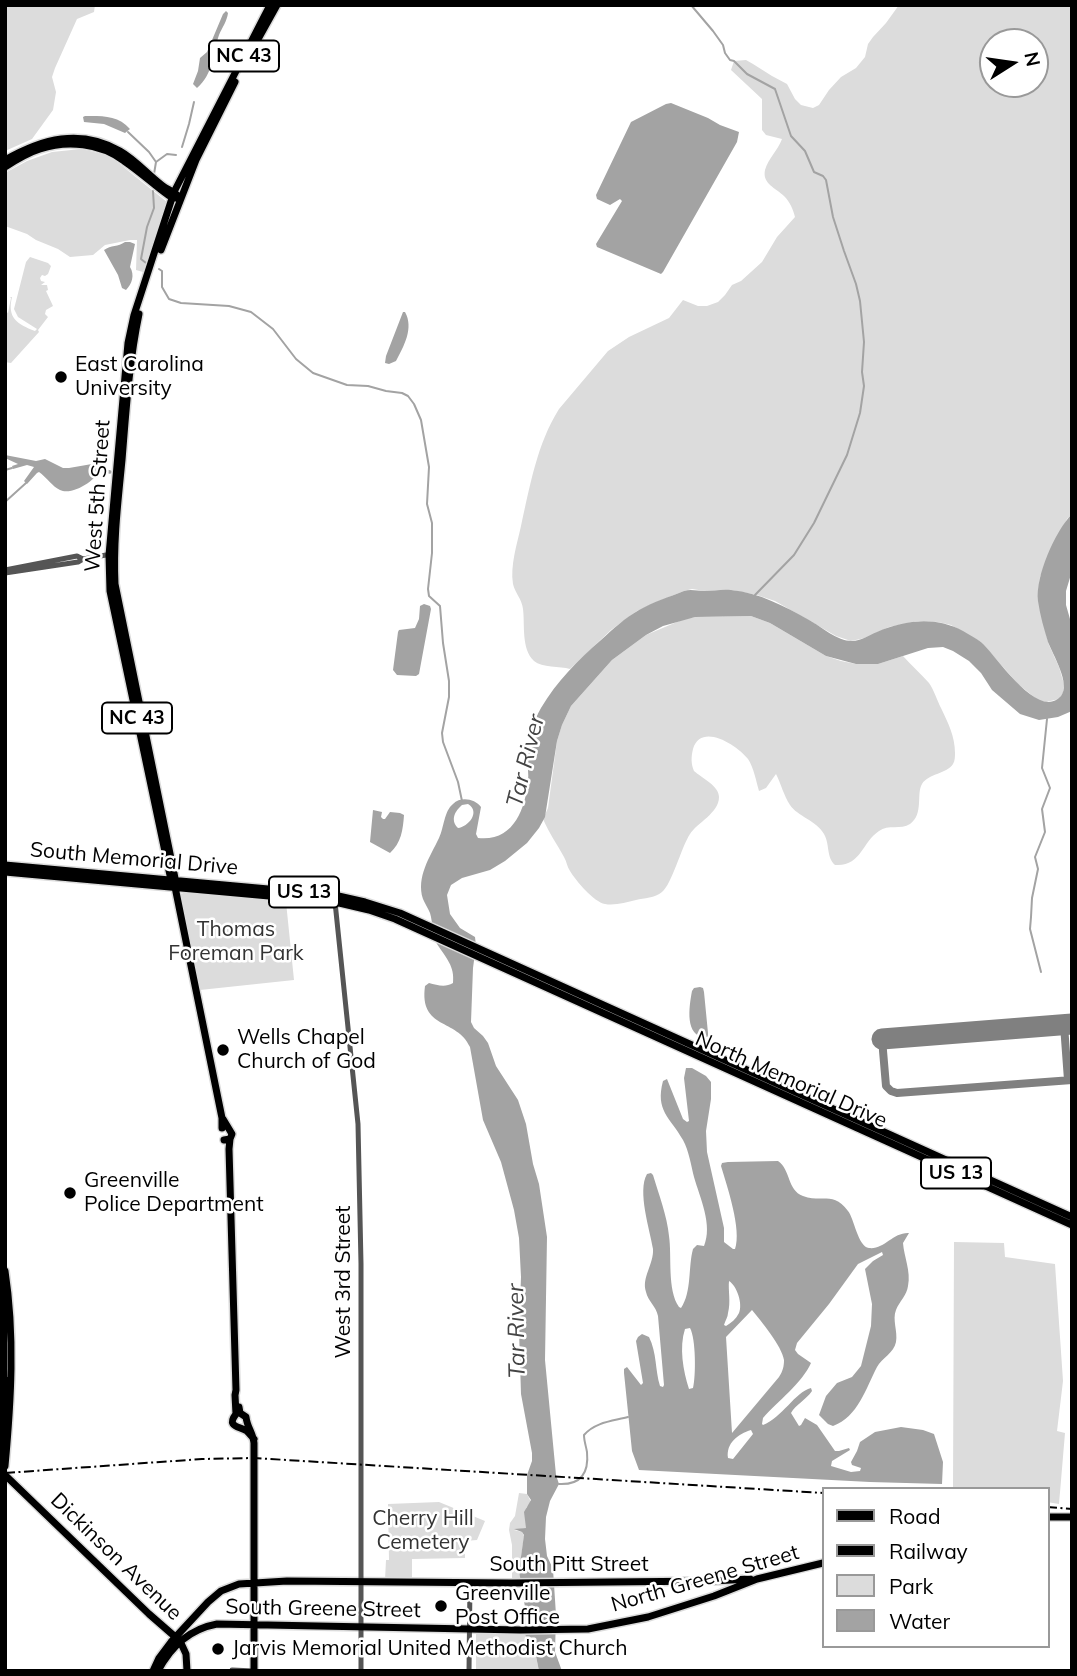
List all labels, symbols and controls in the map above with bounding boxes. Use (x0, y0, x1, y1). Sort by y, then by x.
north arrow (979, 28, 1049, 98)
road number: NC 43 (209, 40, 279, 72)
text: N (1019, 50, 1046, 69)
place label: East Carolina University (75, 352, 204, 402)
marker: East Carolina University (53, 369, 69, 385)
street label: West 5th Street (80, 419, 116, 573)
road number: NC 43 (102, 702, 172, 734)
water label: Tar River (501, 712, 551, 810)
street label: South Memorial Drive (29, 837, 239, 881)
road number: US 13 (269, 876, 339, 908)
park label: Thomas Foreman Park (168, 917, 304, 967)
place label: Wells Chapel Church of God (237, 1025, 376, 1075)
street label: North Memorial Drive (691, 1026, 891, 1134)
marker: Wells Chapel Church of God (215, 1042, 231, 1058)
road number: US 13 (921, 1158, 991, 1189)
place label: Greenville Police Department (84, 1168, 264, 1218)
marker: Greenville Police Department (62, 1185, 78, 1201)
street label: West 3rd Street (331, 1206, 357, 1358)
water label: Tar River (502, 1283, 532, 1379)
legend (822, 1487, 1049, 1648)
street label: Dickinson Avenue (45, 1488, 187, 1626)
text: Road (889, 1503, 940, 1529)
park label: Cherry Hill Cemetery (372, 1506, 474, 1556)
text: Railway (889, 1538, 968, 1564)
street label: North Greene Street (608, 1540, 802, 1618)
street label: South Pitt Street (490, 1552, 648, 1578)
text: Park (889, 1573, 933, 1599)
place label: Greenville Post Office (455, 1581, 560, 1631)
street label: South Greene Street (225, 1595, 421, 1623)
marker: Greenville Post Office (433, 1598, 449, 1614)
text: Water (889, 1608, 950, 1634)
place label: Jarvis Memorial United Methodist Church (232, 1636, 628, 1662)
marker: Jarvis Memorial United Methodist Church (210, 1641, 226, 1657)

